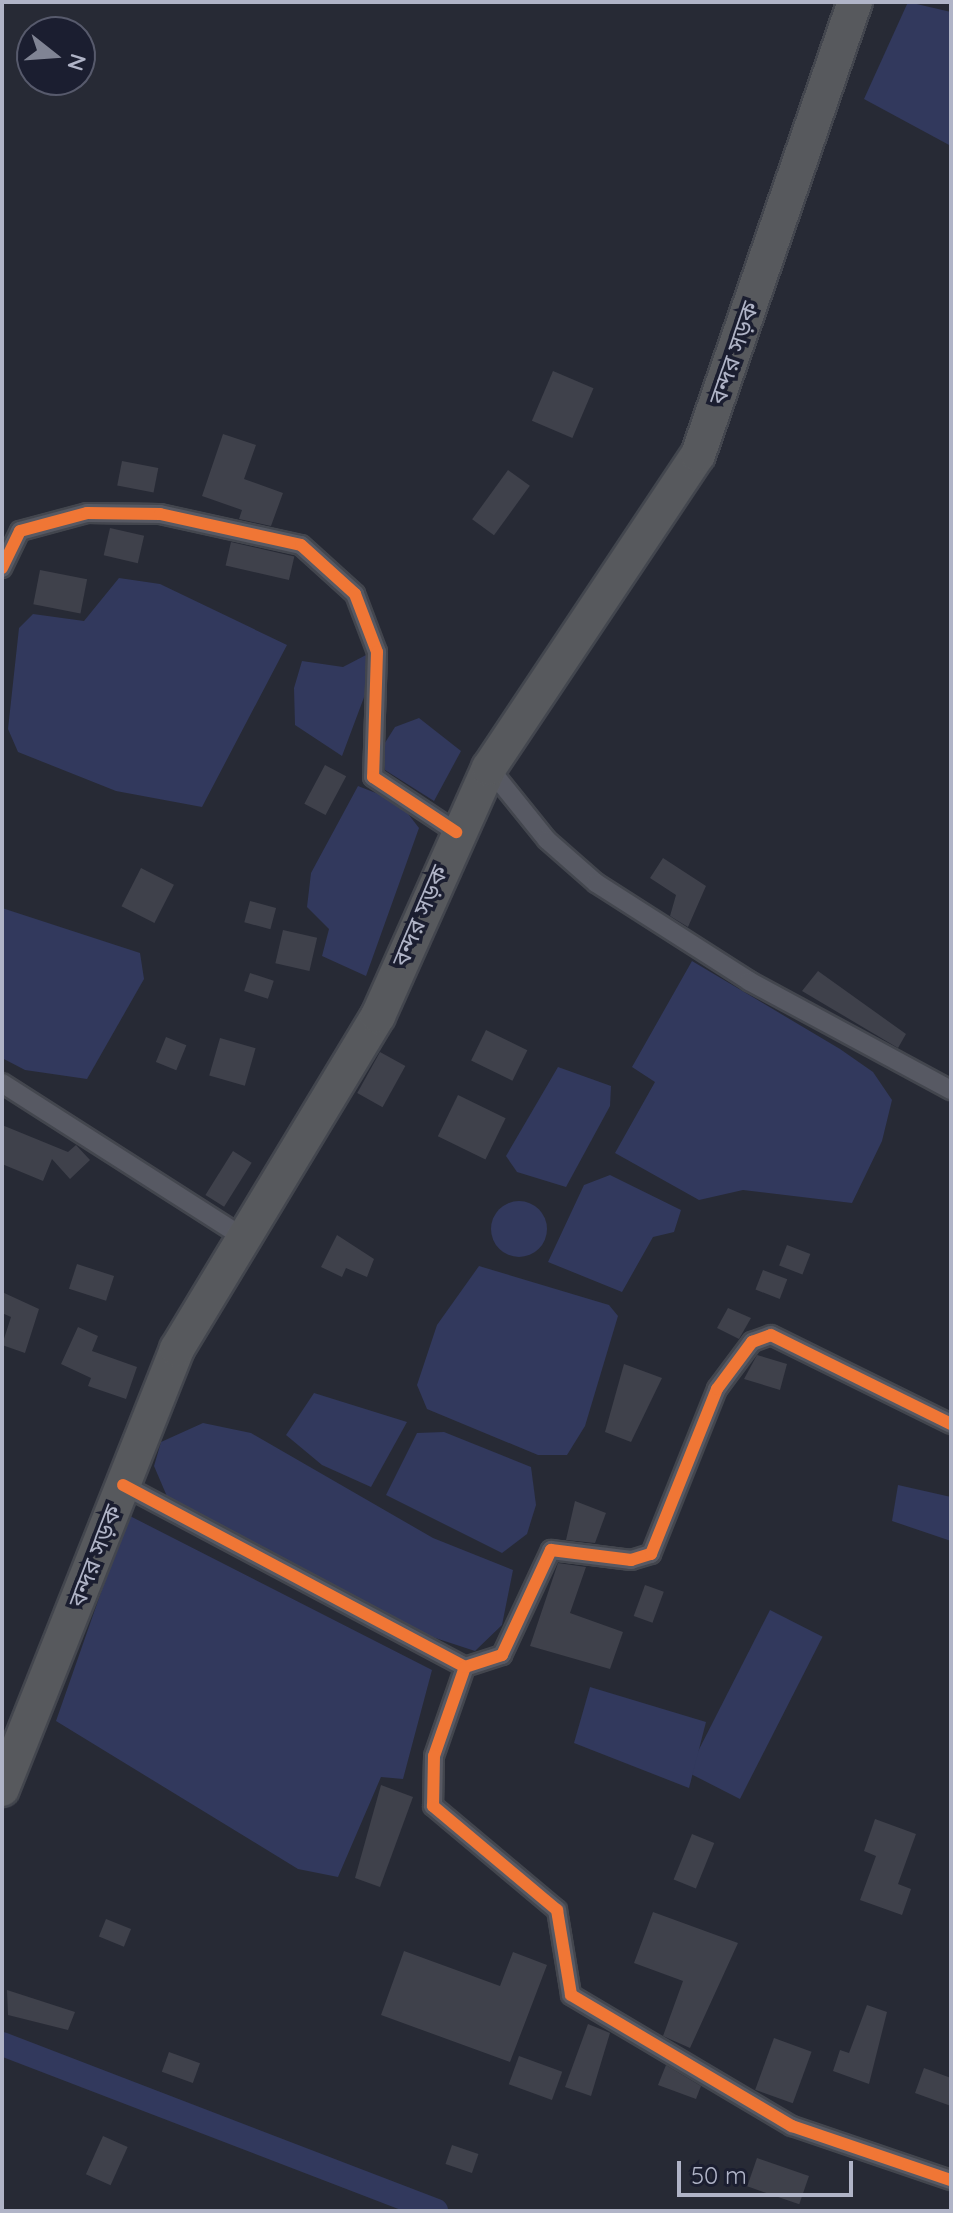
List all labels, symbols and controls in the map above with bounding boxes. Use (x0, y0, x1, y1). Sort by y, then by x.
north arrow (16, 16, 96, 96)
text: N (61, 51, 93, 74)
street label: বন্দর সড়ক (703, 298, 765, 408)
street label: বন্দর সড়ক (386, 861, 454, 971)
street label: বন্দর সড়ক (62, 1501, 128, 1611)
scale bar (681, 2145, 857, 2195)
text: 50 m (691, 2160, 747, 2190)

